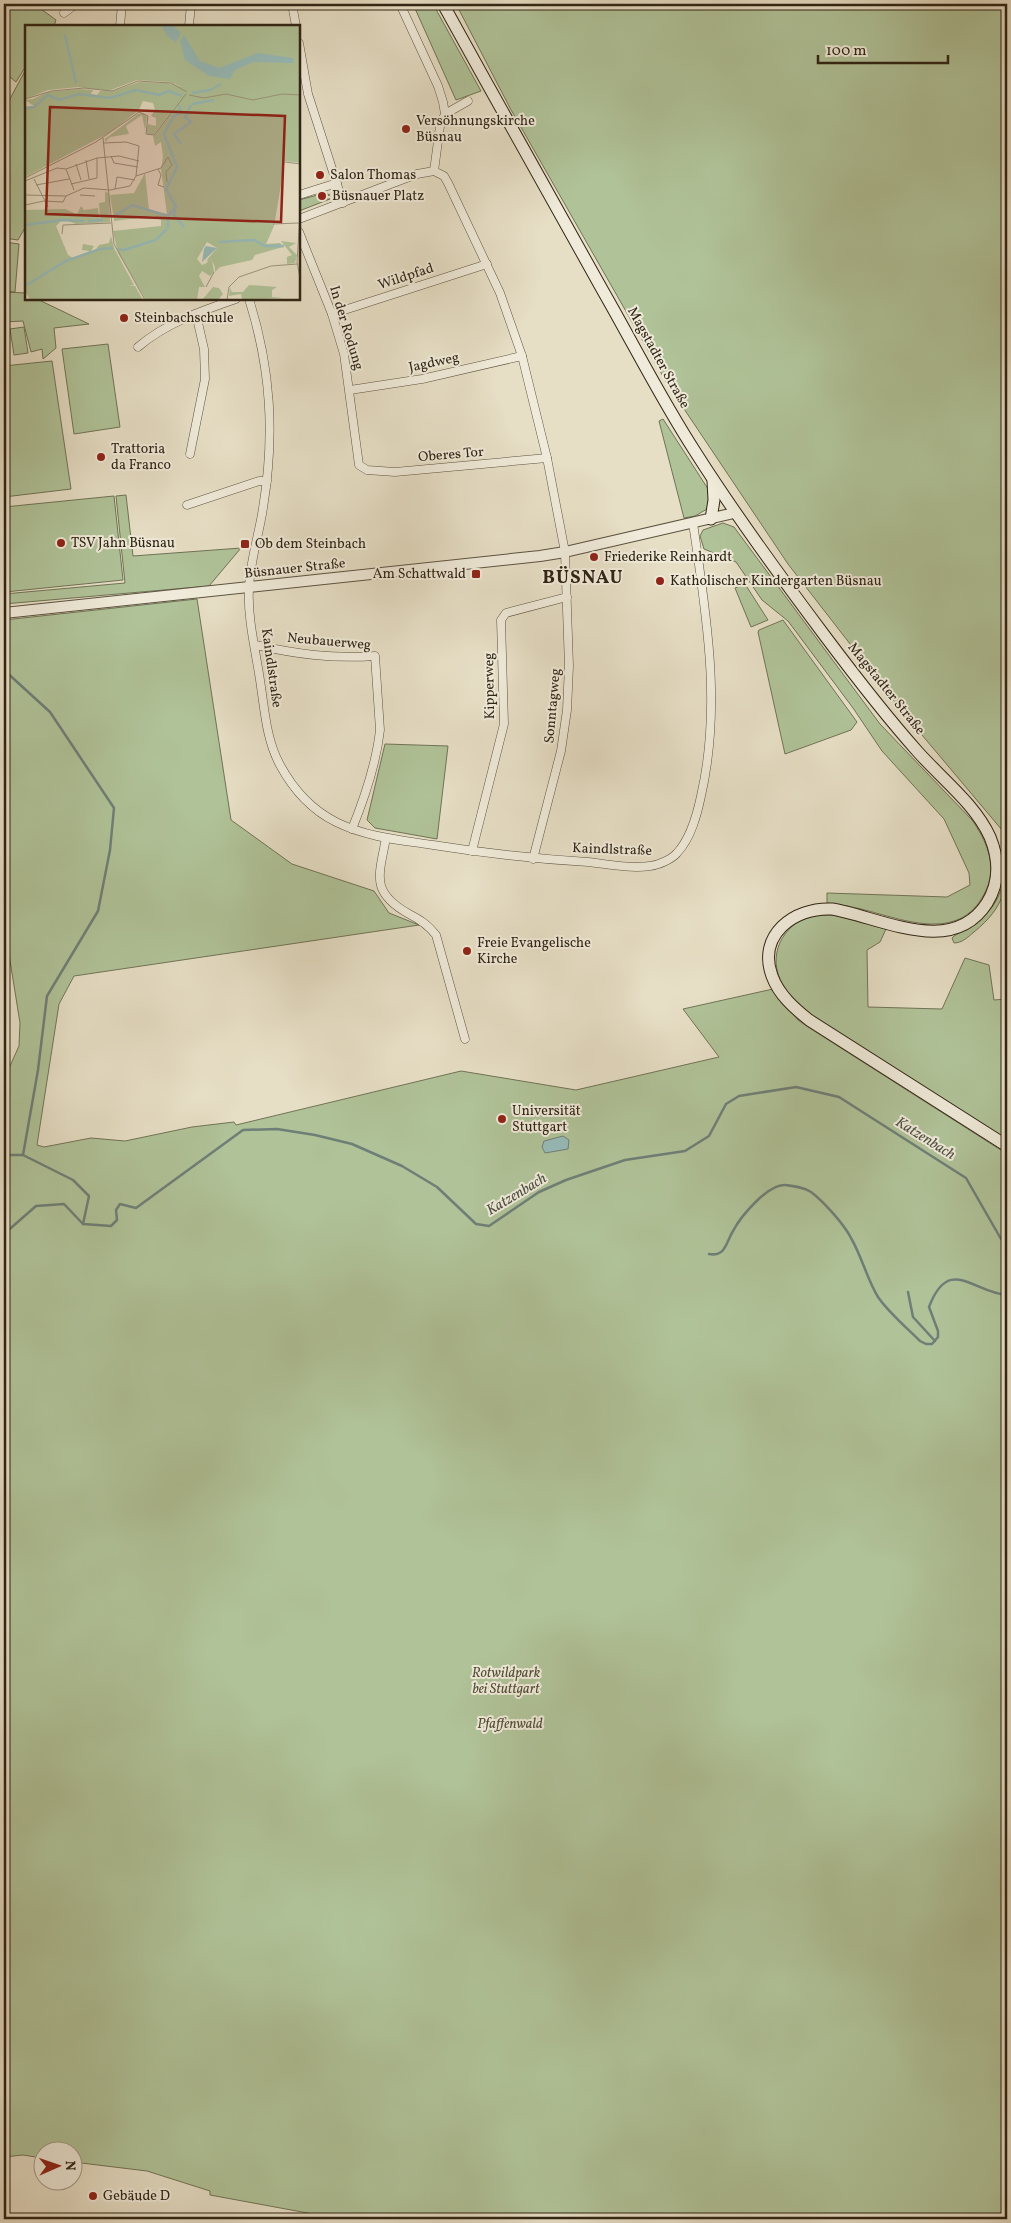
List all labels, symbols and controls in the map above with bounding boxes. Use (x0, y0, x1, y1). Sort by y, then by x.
inset map (25, 25, 300, 300)
scale bar (818, 32, 948, 64)
text: 100 m (826, 41, 866, 62)
place label: Versöhnungskirche Büsnau (416, 112, 535, 147)
marker: Versöhnungskirche Büsnau (400, 123, 412, 135)
place label: Salon Thomas (330, 166, 416, 185)
marker: Salon Thomas (314, 169, 326, 181)
place label: Büsnauer Platz (332, 187, 424, 206)
marker: Büsnauer Platz (316, 190, 328, 202)
street label: Wildpfad (376, 259, 436, 295)
street label: In der Rodung (324, 283, 368, 373)
street label: Magstadter Straße (622, 304, 694, 413)
place label: Steinbachschule (134, 309, 234, 328)
marker: Steinbachschule (118, 312, 130, 324)
street label: Jagdweg (407, 348, 461, 378)
place label: Trattoria da Franco (111, 440, 171, 475)
street label: Oberes Tor (417, 443, 485, 467)
marker: Trattoria da Franco (95, 451, 107, 463)
place label: TSV Jahn Büsnau (71, 534, 175, 553)
place label: Ob dem Steinbach (255, 535, 366, 554)
marker: TSV Jahn Büsnau (55, 537, 67, 549)
marker: Ob dem Steinbach (239, 538, 251, 550)
place label: Friederike Reinhardt (604, 548, 732, 567)
marker: Friederike Reinhardt (588, 551, 600, 563)
street label: Büsnauer Straße (243, 554, 347, 584)
place label: Am Schattwald (373, 565, 466, 584)
district label: BÜSNAU (542, 565, 624, 591)
marker: Am Schattwald (470, 568, 482, 580)
place label: Katholischer Kindergarten Büsnau (670, 572, 882, 591)
marker: Katholischer Kindergarten Büsnau (654, 575, 666, 587)
street label: Kaindlstraße (256, 627, 286, 709)
street label: Neubauerweg (286, 629, 372, 655)
street label: Magstadter Straße (843, 639, 929, 739)
street label: Kipperweg (480, 652, 500, 720)
street label: Sonntagweg (540, 668, 566, 744)
street label: Kaindlstraße (572, 839, 653, 861)
place label: Freie Evangelische Kirche (477, 934, 591, 969)
marker: Freie Evangelische Kirche (461, 945, 473, 957)
place label: Universität Stuttgart (512, 1102, 581, 1137)
water label: Katzenbach (891, 1112, 959, 1166)
marker: Universität Stuttgart (496, 1113, 508, 1125)
water label: Katzenbach (483, 1169, 551, 1221)
park label: Rotwildpark bei Stuttgart (472, 1664, 541, 1699)
park label: Pfaffenwald (477, 1715, 543, 1734)
north arrow (32, 2140, 82, 2190)
text: N (60, 2160, 79, 2171)
place label: Gebäude D (103, 2187, 170, 2206)
marker: Gebäude D (87, 2190, 99, 2202)

